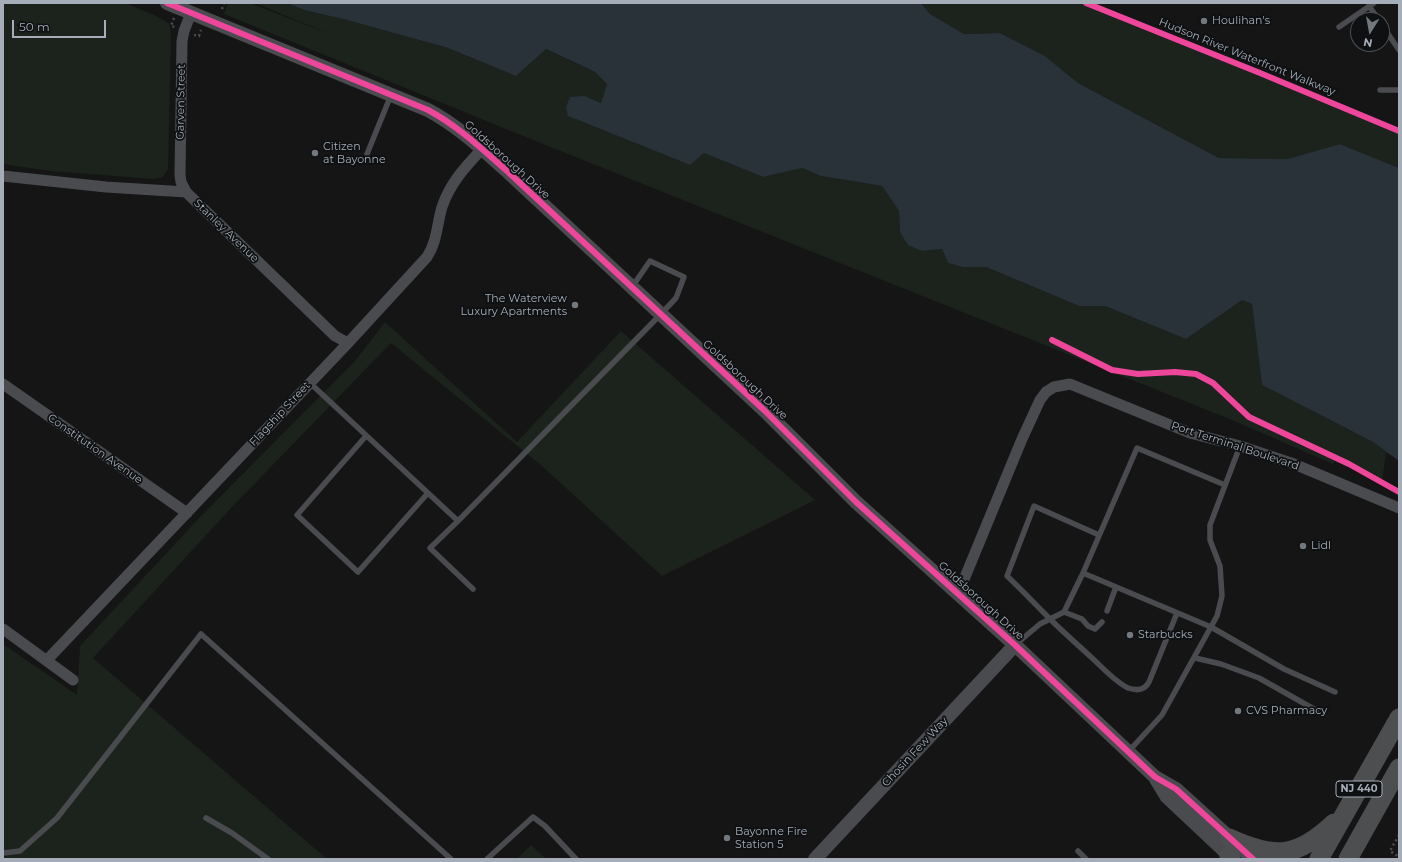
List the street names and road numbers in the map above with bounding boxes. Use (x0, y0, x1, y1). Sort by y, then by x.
street label: Hudson River Waterfront Walkway (1157, 15, 1337, 99)
street label: Garven Street (174, 64, 188, 140)
street label: Goldsborough Drive (461, 118, 553, 202)
street label: Stanley Avenue (191, 197, 261, 265)
street label: Goldsborough Drive (700, 337, 790, 423)
street label: Flagship Street (247, 379, 313, 449)
street label: Constitution Avenue (45, 411, 145, 487)
street label: Port Terminal Boulevard (1169, 419, 1301, 473)
street label: Goldsborough Drive (935, 559, 1027, 643)
street label: Chosin Few Way (879, 714, 951, 790)
road number: NJ 440 (1336, 781, 1382, 797)

